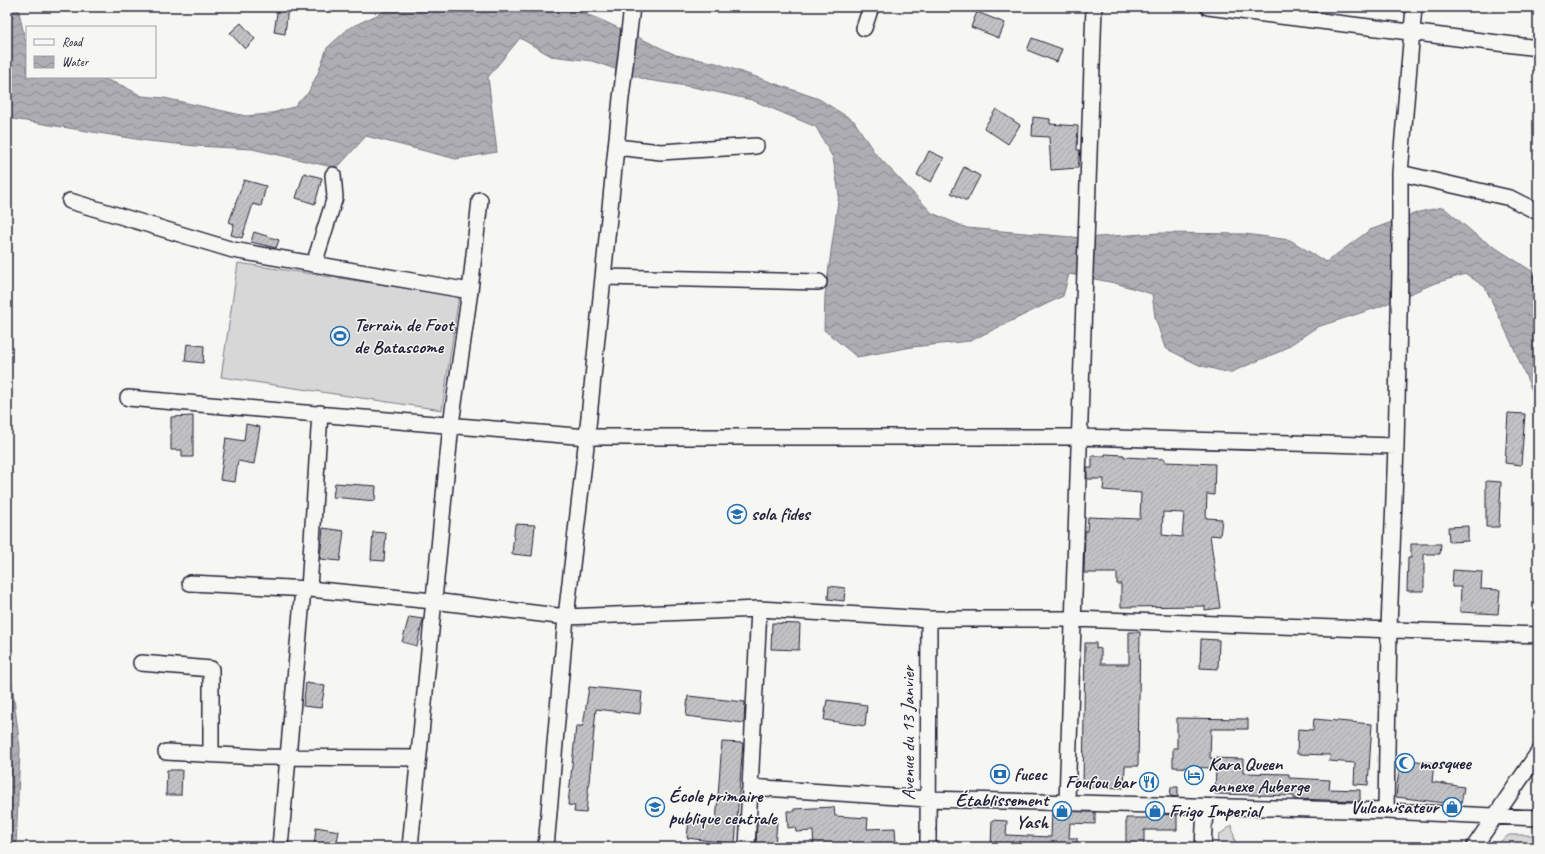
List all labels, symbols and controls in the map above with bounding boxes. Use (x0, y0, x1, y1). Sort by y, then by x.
legend (26, 26, 156, 78)
text: Road (62, 34, 84, 50)
text: Water (62, 54, 90, 70)
place label: Terrain de Foot de Batascome (354, 313, 456, 359)
sports icon: Terrain de Foot de Batascome (329, 325, 351, 347)
place label: sola fides (751, 502, 812, 526)
school or university icon: sola fides (726, 503, 748, 525)
street label: Avenue du 13 Janvier (896, 664, 920, 800)
place label: mosquee (1419, 751, 1472, 775)
place label: Kara Queen annexe Auberge (1208, 752, 1311, 798)
mosque icon: mosquee (1394, 752, 1416, 774)
place label: fucec (1014, 762, 1048, 786)
bank icon: fucec (989, 763, 1011, 785)
hotel icon: Kara Queen annexe Auberge (1183, 764, 1205, 786)
place label: Foufou bar (1065, 770, 1137, 794)
restaurant icon: Foufou bar (1138, 771, 1160, 793)
place label: École primaire publique centrale (669, 784, 778, 830)
place label: Établissement Yash (955, 788, 1051, 834)
place label: Vulcanisateur (1350, 795, 1440, 819)
school or university icon: École primaire publique centrale (644, 796, 666, 818)
shop icon: Vulcanisateur (1441, 796, 1463, 818)
place label: Frigo Imperial (1169, 799, 1264, 823)
shop icon: Établissement Yash (1051, 800, 1073, 822)
shop icon: Frigo Imperial (1144, 800, 1166, 822)

